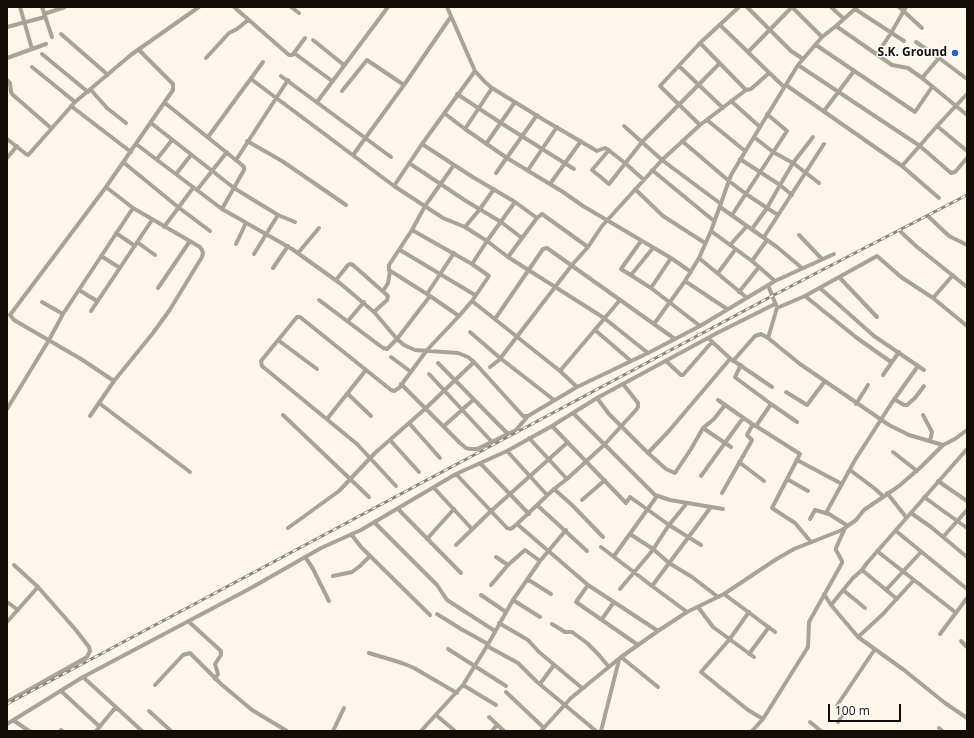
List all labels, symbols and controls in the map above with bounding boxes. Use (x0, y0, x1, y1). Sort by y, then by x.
place label: S.K. Ground (878, 46, 947, 60)
marker: S.K. Ground (950, 48, 960, 58)
scale bar (830, 696, 903, 722)
text: 100 m (835, 702, 870, 719)

